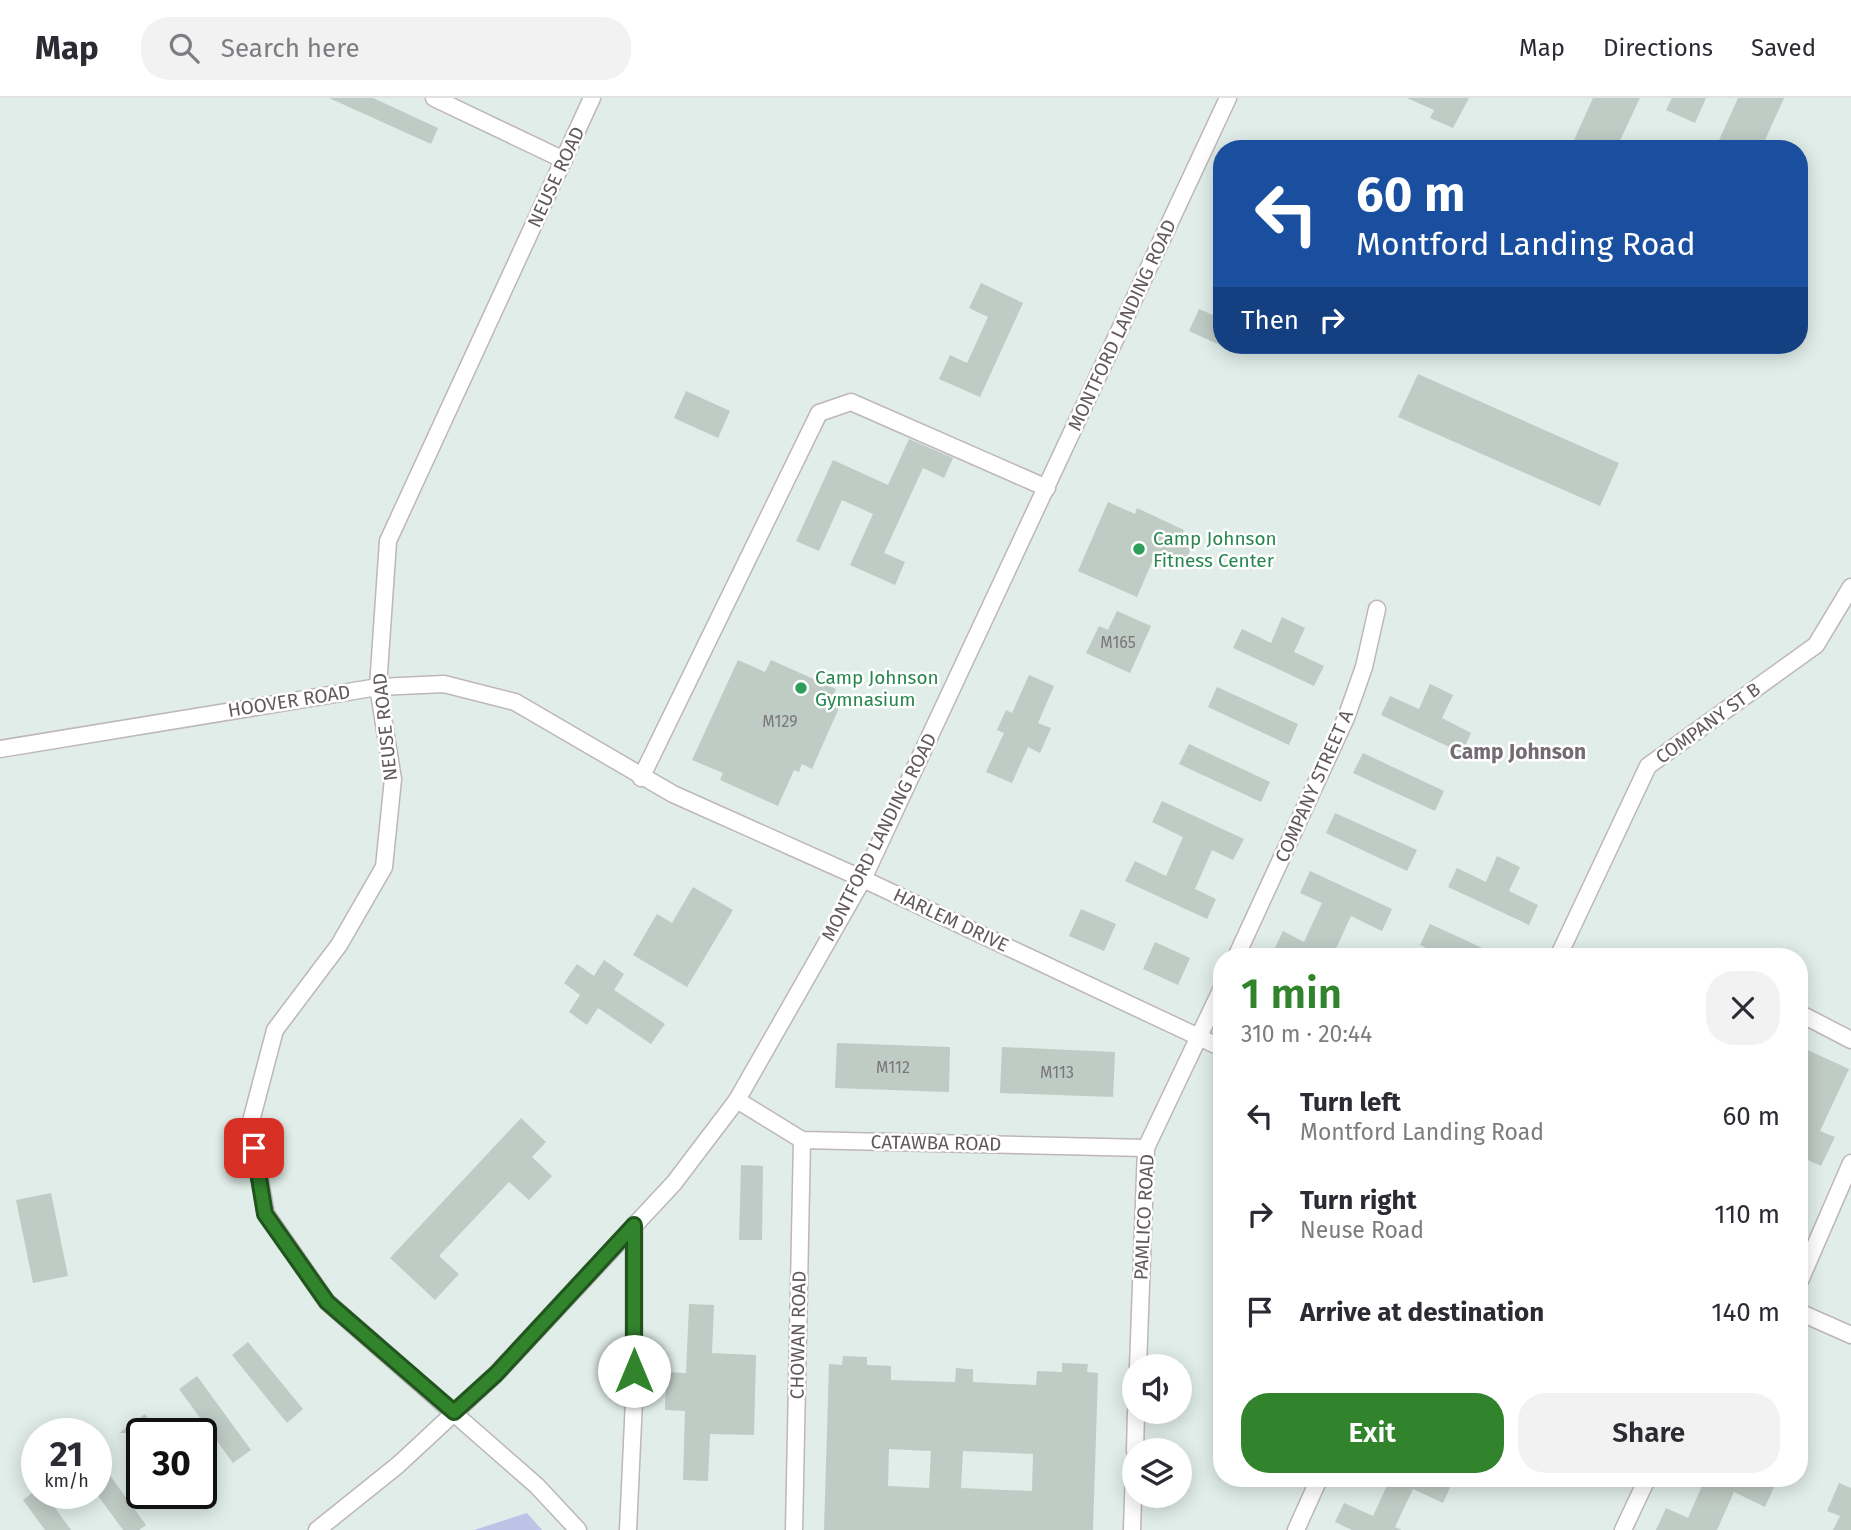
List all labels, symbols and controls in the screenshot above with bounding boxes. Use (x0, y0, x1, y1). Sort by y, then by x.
search box (141, 17, 631, 80)
text: Map (35, 28, 99, 68)
icon: search (165, 29, 203, 67)
text: Search here (221, 33, 360, 64)
text: Map (1519, 34, 1565, 62)
text: Directions (1603, 34, 1713, 62)
text: Saved (1751, 34, 1816, 62)
street label: NEUSE ROAD (523, 123, 589, 231)
text: 60 m (1356, 165, 1465, 224)
icon: left (1241, 168, 1332, 259)
street label: MONTFORD LANDING ROAD (1063, 216, 1181, 434)
text: Montford Landing Road (1356, 225, 1696, 263)
icon: right (1313, 301, 1351, 339)
text: Then (1241, 305, 1299, 336)
place label: Camp Johnson Fitness Center (1153, 527, 1277, 572)
marker: Camp Johnson Fitness Center (1131, 541, 1147, 557)
house number: M165 (1100, 633, 1136, 652)
place label: Camp Johnson Gymnasium (815, 666, 939, 711)
street label: NEUSE ROAD (368, 672, 402, 782)
street label: COMPANY ST B (1651, 677, 1765, 769)
street label: HOOVER ROAD (226, 680, 352, 722)
marker: Camp Johnson Gymnasium (793, 680, 809, 696)
street label: COMPANY STREET A (1270, 706, 1358, 866)
house number: M129 (762, 712, 798, 731)
street label: MONTFORD LANDING ROAD (817, 729, 941, 945)
district label: Camp Johnson (1450, 739, 1586, 765)
street label: HARLEM DRIVE (890, 883, 1012, 957)
text: 1 min (1241, 969, 1342, 1019)
button: close (1706, 971, 1780, 1045)
text: 310 m · 20:44 (1241, 1020, 1372, 1048)
house number: M112 (876, 1058, 910, 1077)
house number: M113 (1040, 1063, 1074, 1082)
text: Turn left (1300, 1087, 1401, 1118)
icon: left (1241, 1097, 1279, 1135)
text: 60 m (1722, 1101, 1780, 1132)
pin (224, 1118, 284, 1178)
text: Montford Landing Road (1300, 1118, 1544, 1146)
icon: arrive (235, 1129, 273, 1167)
street label: CATAWBA ROAD (870, 1130, 1002, 1156)
street label: PAMLICO ROAD (1129, 1153, 1159, 1281)
text: Turn right (1300, 1185, 1417, 1216)
icon: right (1241, 1195, 1279, 1233)
text: 110 m (1714, 1199, 1780, 1230)
text: Neuse Road (1300, 1216, 1424, 1244)
street label: CHOWAN ROAD (785, 1270, 811, 1400)
icon: arrive (1241, 1293, 1279, 1331)
text: Arrive at destination (1300, 1297, 1544, 1328)
text: 140 m (1711, 1297, 1780, 1328)
position arrow (597, 1334, 671, 1408)
map controls (1122, 1354, 1192, 1508)
button: sound (1122, 1354, 1192, 1424)
button: Exit (1241, 1393, 1504, 1473)
button: Share (1518, 1393, 1780, 1473)
speed limit sign: 30 (126, 1418, 217, 1509)
text: 21 (50, 1433, 83, 1475)
button: layers (1122, 1438, 1192, 1508)
text: km/h (44, 1470, 89, 1492)

